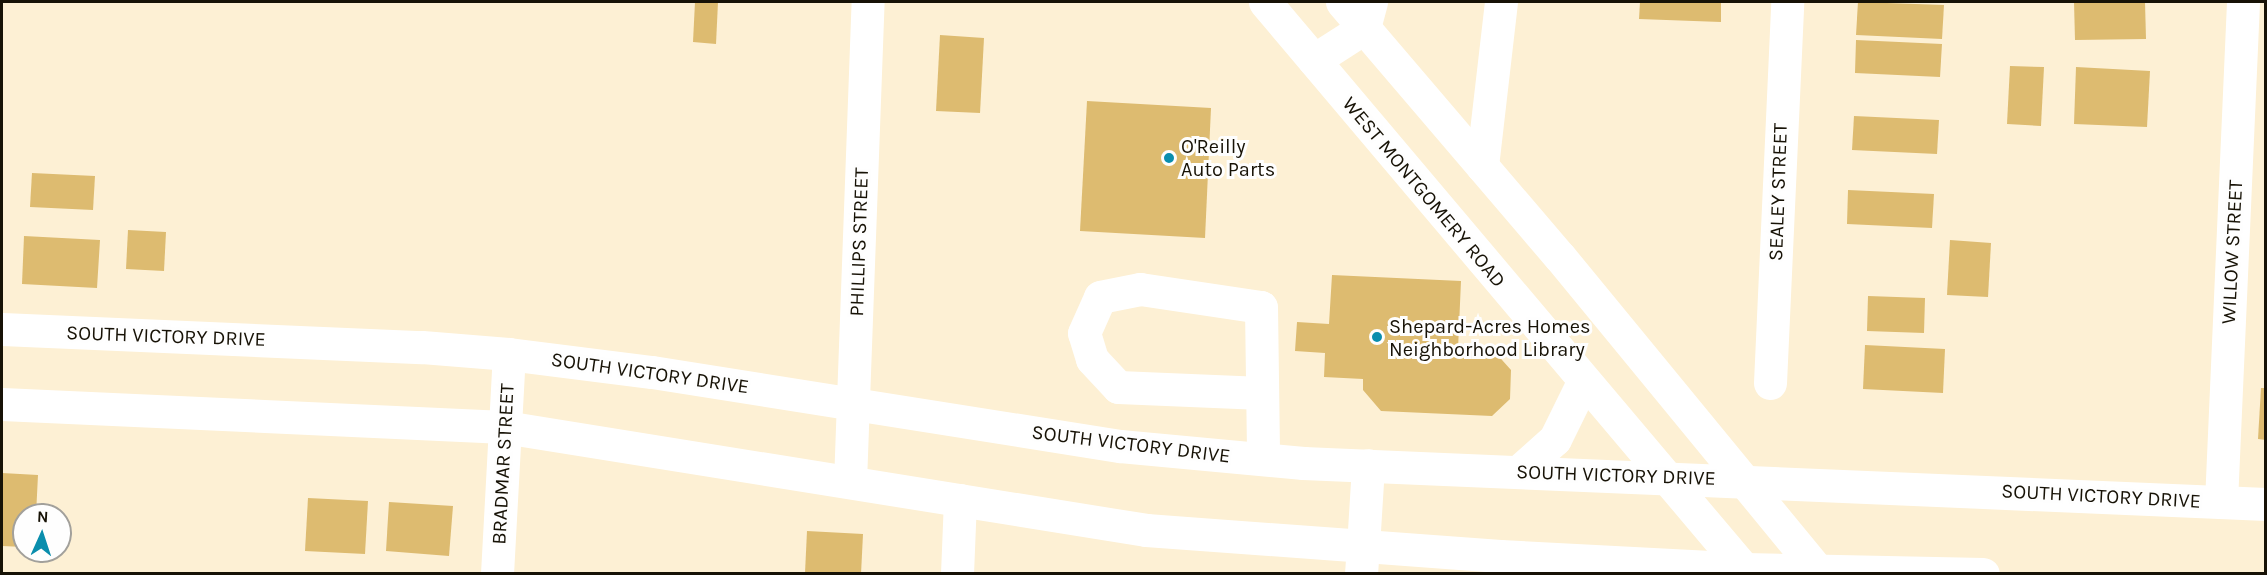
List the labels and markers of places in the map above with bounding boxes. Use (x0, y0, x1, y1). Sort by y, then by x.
place label: O'Reilly Auto Parts (1181, 134, 1275, 181)
marker: O'Reilly Auto Parts (1162, 151, 1176, 165)
place label: Shepard-Acres Homes Neighborhood Library (1389, 314, 1591, 361)
marker: Shepard-Acres Homes Neighborhood Library (1370, 330, 1384, 344)

